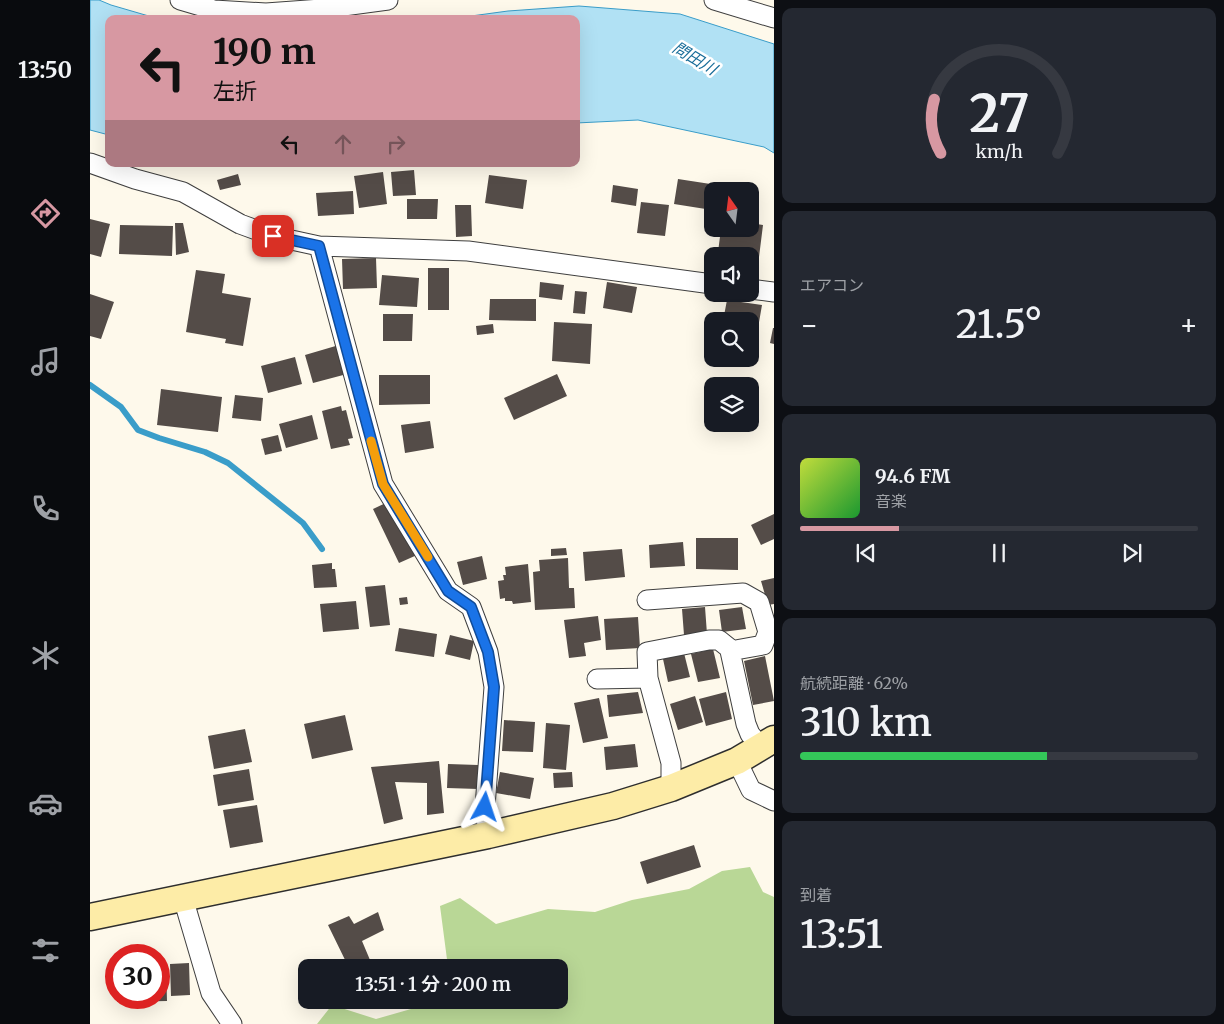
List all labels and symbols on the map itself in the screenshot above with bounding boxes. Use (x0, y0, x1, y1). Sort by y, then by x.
water label: 問田川 (669, 37, 722, 80)
north arrow (704, 182, 759, 238)
pin (252, 215, 294, 257)
position arrow (458, 780, 510, 832)
speed limit sign: 30 (105, 944, 170, 1009)

